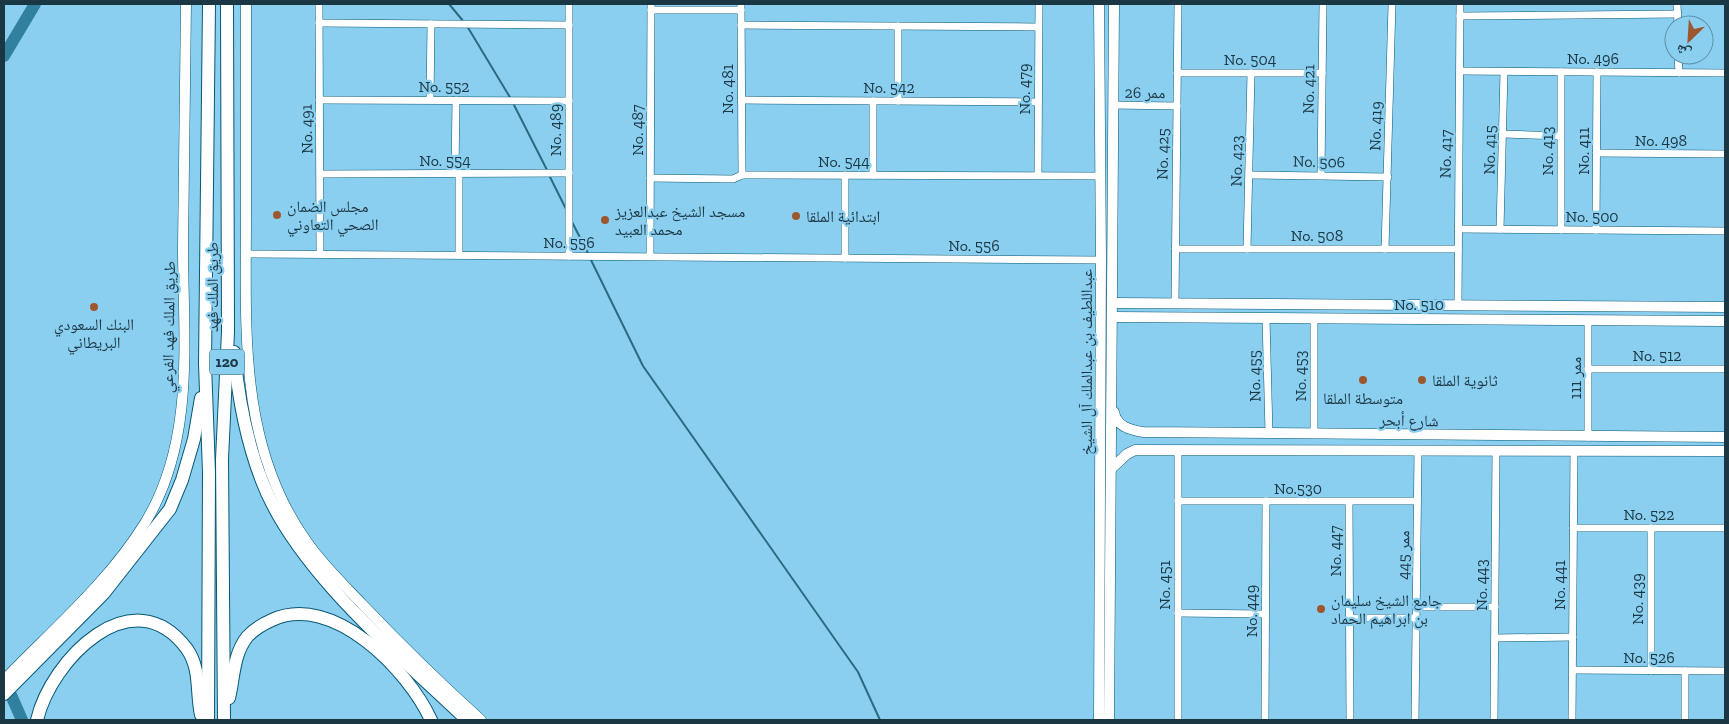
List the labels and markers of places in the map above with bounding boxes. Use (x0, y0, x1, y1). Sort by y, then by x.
place label: مجلس الضمان الصحي التعاوني (287, 197, 378, 237)
place label: مسجد الشيخ عبدالعزيز محمد العبيد (614, 202, 745, 239)
place label: ابتدائية الملقا (806, 207, 880, 226)
marker: مجلس الضمان الصحي التعاوني (271, 209, 283, 221)
marker: ابتدائية الملقا (790, 210, 802, 222)
marker: مسجد الشيخ عبدالعزيز محمد العبيد (599, 214, 611, 226)
marker: البنك السعودي البريطاني (88, 301, 100, 313)
place label: البنك السعودي البريطاني (54, 315, 134, 355)
place label: ثانوية الملقا (1432, 371, 1498, 390)
marker: متوسطة الملقا (1357, 374, 1369, 386)
marker: ثانوية الملقا (1416, 374, 1428, 386)
place label: متوسطة الملقا (1323, 389, 1403, 408)
place label: جامع الشيخ سليمان بن ابراهيم الحماد (1331, 591, 1442, 629)
marker: جامع الشيخ سليمان بن ابراهيم الحماد (1315, 603, 1327, 615)

